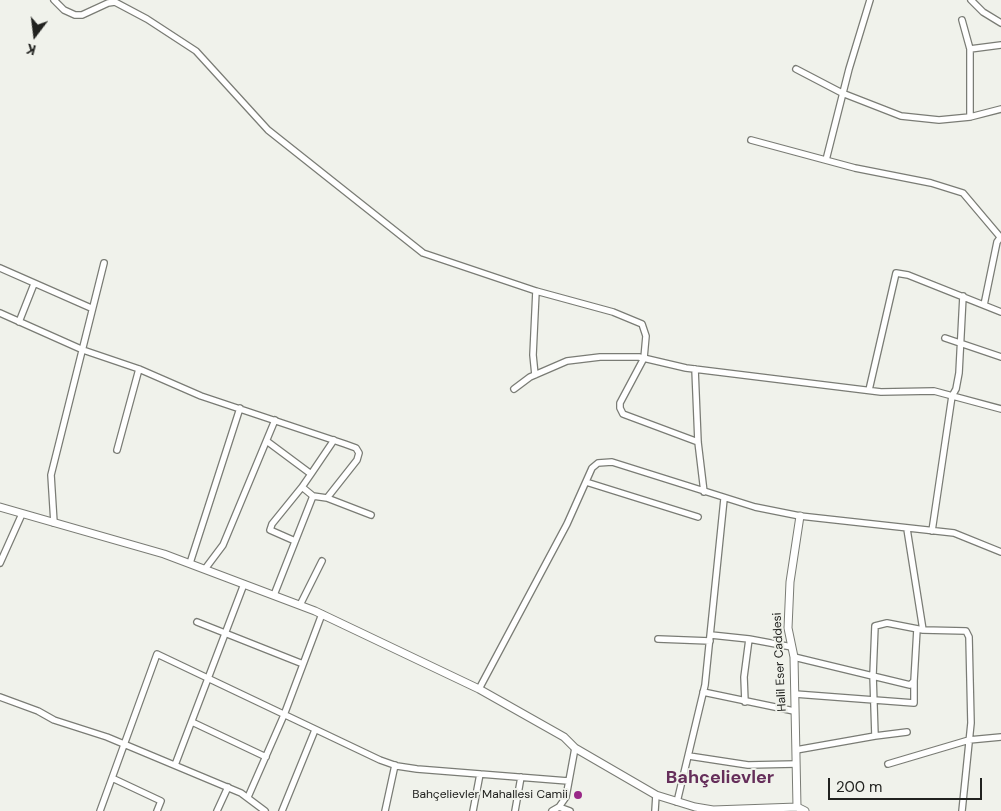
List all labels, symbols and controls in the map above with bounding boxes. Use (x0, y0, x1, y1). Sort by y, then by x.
north arrow (10, 10, 60, 60)
text: K (24, 40, 38, 59)
street label: Halil Eser Caddesi (770, 612, 790, 712)
district label: Bahçelievler (666, 767, 774, 789)
scale bar (831, 768, 985, 800)
text: 200 m (836, 777, 882, 797)
place label: Bahçelievler Mahallesi Camii (412, 788, 568, 802)
marker: Bahçelievler Mahallesi Camii (572, 789, 584, 801)

